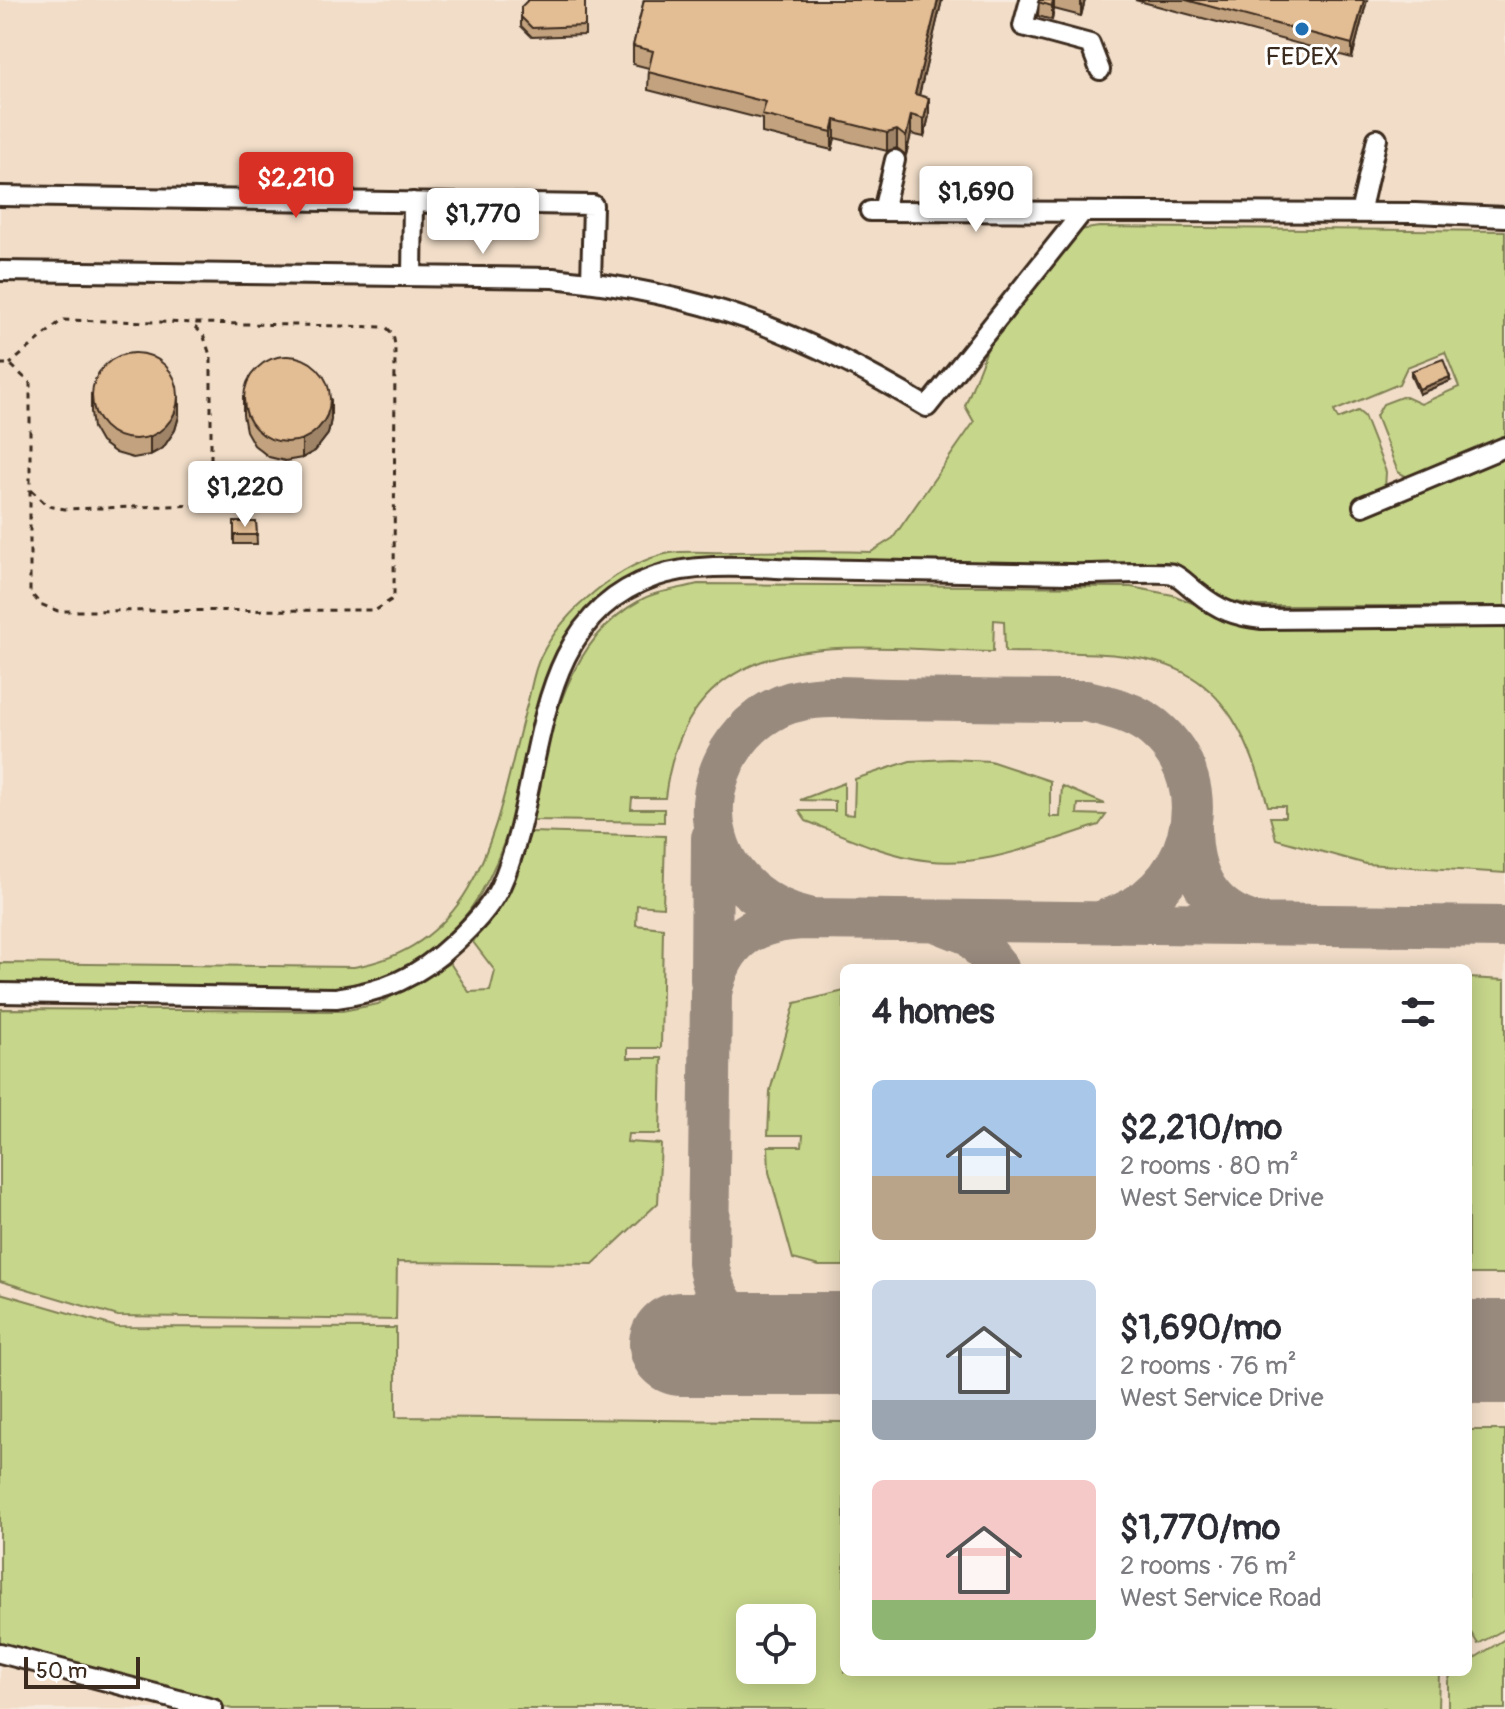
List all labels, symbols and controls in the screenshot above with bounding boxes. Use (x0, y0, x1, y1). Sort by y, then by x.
marker: FEDEX (1293, 20, 1311, 38)
place label: FEDEX (1265, 41, 1339, 73)
pin: $2,210 (231, 152, 361, 220)
text: $2,210 (257, 162, 335, 194)
pin: $1,690 (911, 166, 1041, 234)
text: $1,690 (937, 176, 1015, 208)
pin: $1,770 (418, 188, 548, 256)
text: $1,770 (445, 198, 521, 230)
pin: $1,220 (180, 461, 310, 529)
text: $1,220 (206, 471, 284, 503)
icon: filters (1396, 990, 1440, 1034)
text: 4 homes (872, 991, 994, 1034)
text: $2,210/mo (1120, 1107, 1282, 1150)
icon: home (936, 1112, 1032, 1208)
text: 2 rooms · 80 m² (1120, 1150, 1299, 1182)
text: West Service Drive (1120, 1182, 1324, 1214)
text: $1,690/mo (1120, 1307, 1282, 1350)
icon: home (936, 1312, 1032, 1408)
text: 2 rooms · 76 m² (1120, 1350, 1297, 1382)
text: West Service Drive (1120, 1382, 1324, 1414)
text: $1,770/mo (1120, 1507, 1280, 1550)
icon: home (936, 1512, 1032, 1608)
text: 2 rooms · 76 m² (1120, 1550, 1297, 1582)
text: West Service Road (1120, 1582, 1322, 1614)
map controls (736, 1604, 816, 1684)
button: locate (736, 1604, 816, 1684)
scale bar (24, 1653, 140, 1689)
text: 50 m (36, 1657, 87, 1685)

